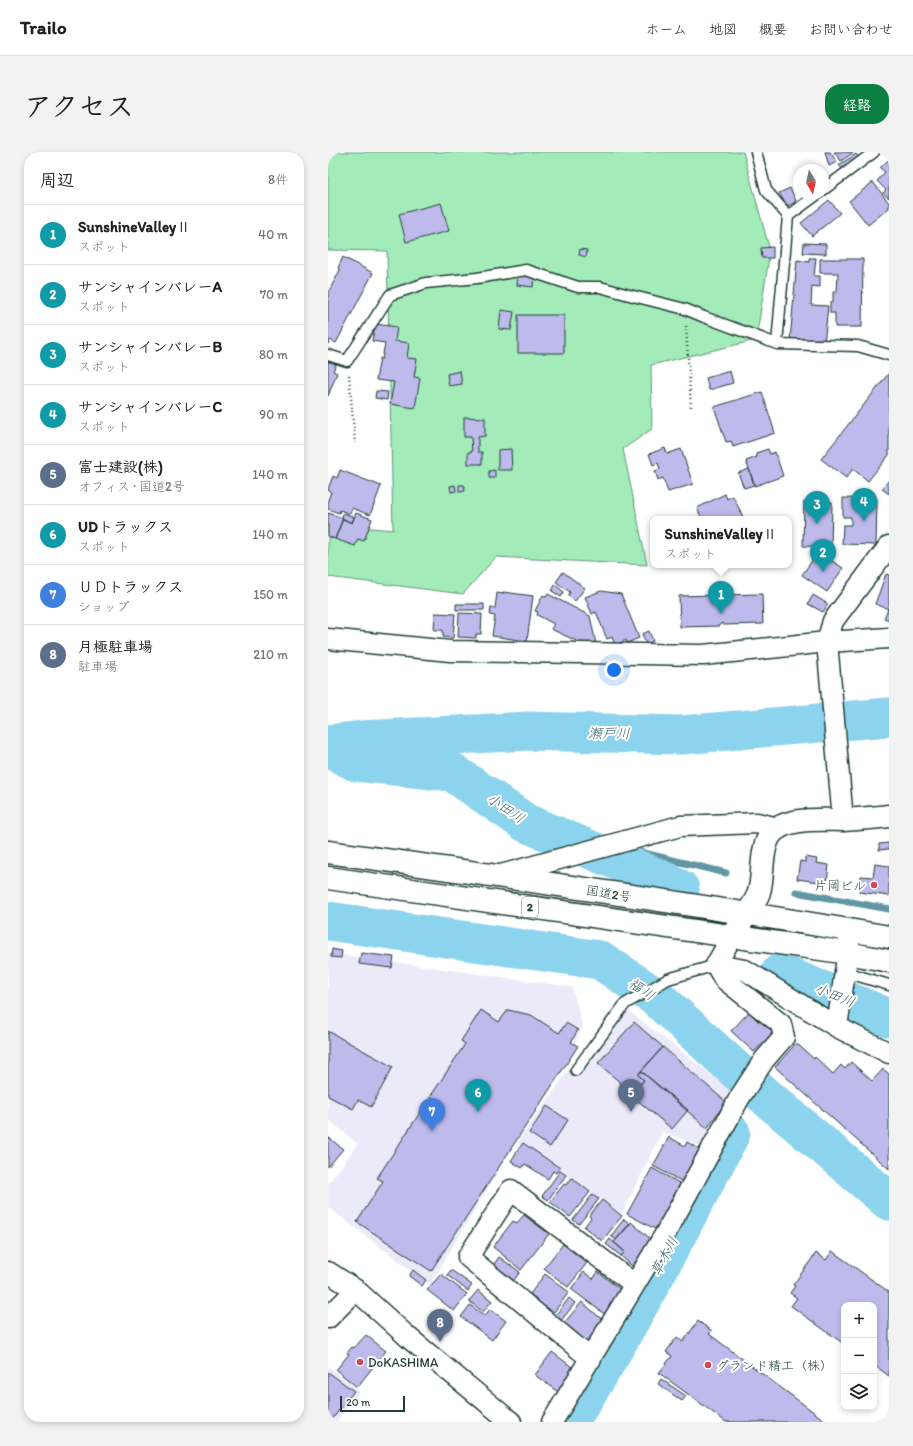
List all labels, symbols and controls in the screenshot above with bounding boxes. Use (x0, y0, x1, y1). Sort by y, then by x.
text: Trailo (20, 16, 67, 39)
text: ホーム (646, 21, 687, 38)
text: 地図 (709, 21, 737, 38)
text: 概要 (759, 21, 787, 38)
text: お問い合わせ (809, 21, 893, 38)
button: 経路 (825, 84, 889, 124)
text: アクセス (24, 89, 134, 123)
north arrow (793, 164, 829, 200)
text: 周辺 (40, 170, 74, 190)
text: 8件 (268, 172, 288, 187)
text: SunshineValleyⅡ (78, 218, 191, 236)
text: 1 (50, 227, 56, 242)
text: 40 m (258, 227, 288, 242)
text: スポット (78, 239, 130, 254)
text: サンシャインバレーA (78, 278, 222, 296)
text: 2 (50, 287, 56, 302)
text: 70 m (260, 287, 288, 302)
text: スポット (78, 299, 130, 314)
text: サンシャインバレーB (78, 338, 222, 356)
text: 3 (49, 347, 57, 362)
text: 80 m (259, 347, 288, 362)
text: スポット (78, 359, 130, 374)
text: サンシャインバレーC (78, 398, 222, 416)
text: 4 (49, 407, 57, 422)
text: 90 m (259, 407, 288, 422)
text: スポット (78, 419, 130, 434)
text: 富士建設(株) (78, 458, 163, 476)
text: 5 (50, 467, 56, 482)
text: 140 m (252, 467, 288, 482)
text: オフィス · 国道2号 (78, 479, 185, 494)
pin: 4 (851, 488, 877, 521)
pin: 3 (804, 491, 830, 524)
popup (650, 516, 792, 568)
text: UDトラックス (78, 518, 173, 536)
text: SunshineValleyⅡ (664, 525, 778, 543)
text: 6 (50, 527, 56, 542)
text: 140 m (252, 527, 288, 542)
text: スポット (78, 539, 130, 554)
pin: 2 (810, 539, 836, 572)
text: スポット (664, 546, 716, 561)
text: ＵＤトラックス (78, 578, 183, 596)
pin: 1 (708, 581, 734, 614)
text: 7 (50, 587, 56, 602)
text: 150 m (253, 587, 288, 602)
text: ショップ (78, 599, 129, 614)
text: 月極駐車場 (78, 638, 153, 656)
text: 8 (49, 647, 57, 662)
text: 210 m (253, 647, 288, 662)
text: 駐車場 (78, 659, 117, 674)
your location (604, 660, 624, 680)
water label: 瀬戸川 (588, 725, 630, 742)
water label: 小田川 (484, 790, 528, 827)
place label: 片岡ビル (814, 878, 866, 893)
marker: 片岡ビル (869, 880, 879, 890)
street label: 国道2号 (585, 883, 633, 904)
road number: 2 (522, 897, 538, 917)
water label: 福川 (625, 975, 658, 1004)
water label: 小田川 (812, 980, 857, 1011)
pin: 6 (465, 1079, 491, 1112)
pin: 5 (618, 1079, 644, 1112)
pin: 7 (419, 1098, 445, 1131)
water label: 草木川 (647, 1234, 682, 1279)
map controls (841, 1302, 877, 1410)
button: + (841, 1302, 877, 1338)
pin: 8 (427, 1309, 453, 1342)
button: − (841, 1338, 877, 1374)
place label: DoKASHIMA (368, 1355, 439, 1370)
marker: DoKASHIMA (355, 1357, 365, 1367)
place label: グランド精工（株） (716, 1358, 833, 1373)
marker: グランド精工（株） (703, 1360, 713, 1370)
button: layers (841, 1374, 877, 1410)
scale bar (340, 1394, 405, 1413)
text: 20 m (346, 1396, 370, 1409)

